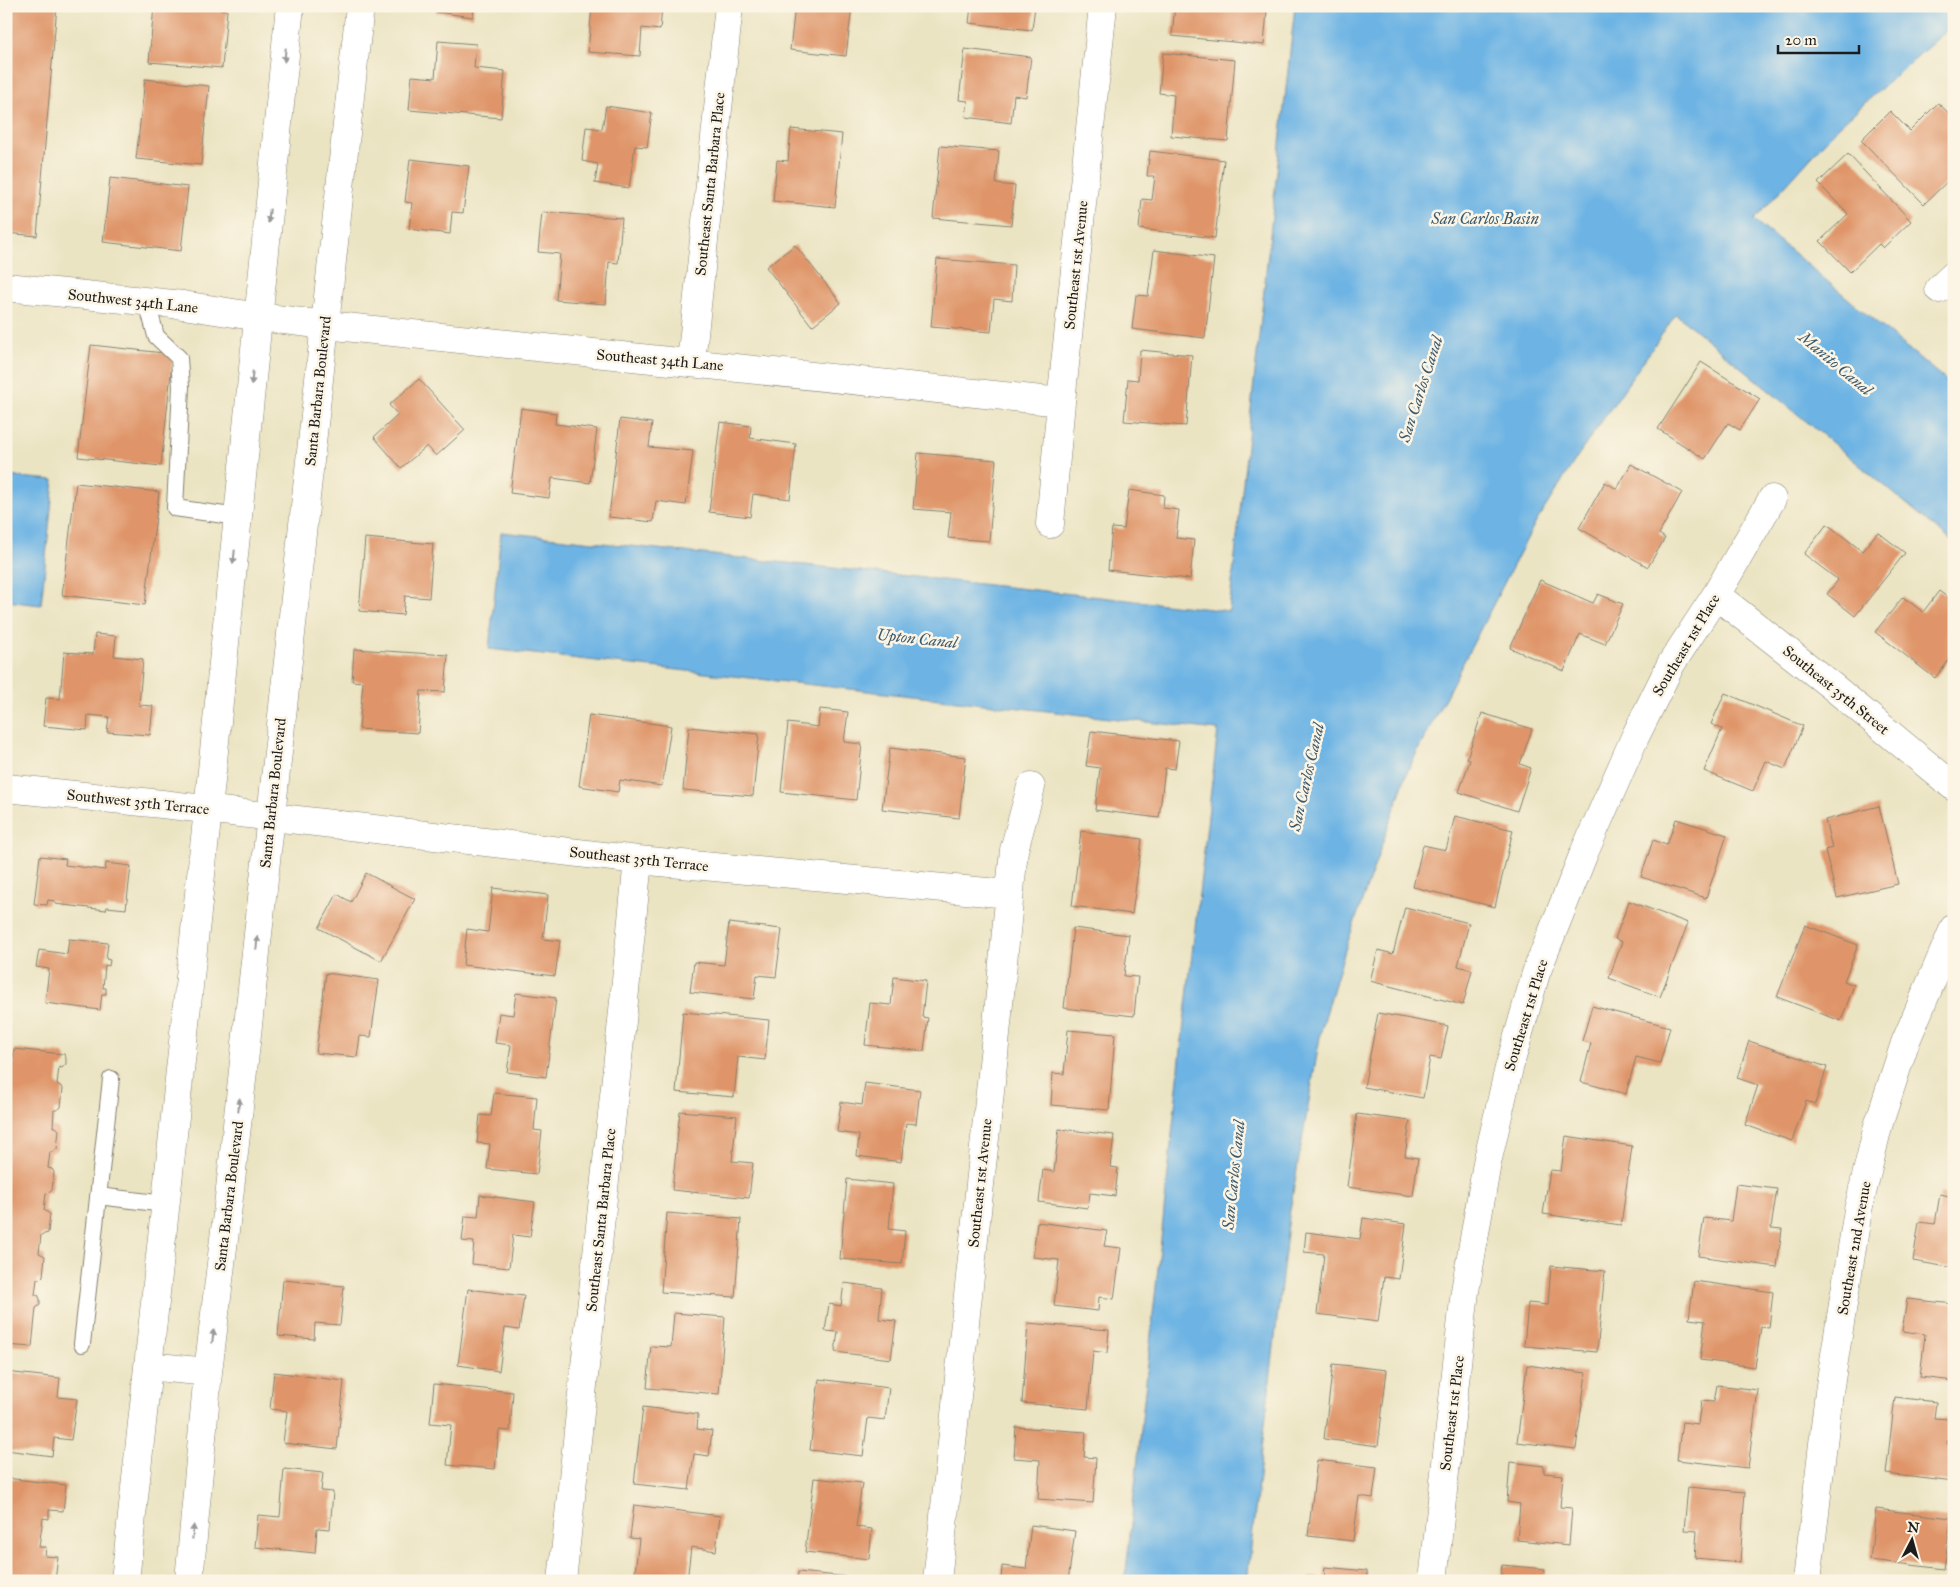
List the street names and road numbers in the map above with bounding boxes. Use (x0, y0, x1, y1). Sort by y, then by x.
street label: Southeast Santa Barbara Place (691, 91, 729, 277)
street label: Southeast 1st Avenue (1060, 200, 1092, 330)
street label: Southwest 34th Lane (67, 285, 199, 317)
street label: Santa Barbara Boulevard (301, 315, 335, 467)
street label: Southeast 34th Lane (596, 345, 724, 375)
street label: Southeast 1st Place (1648, 591, 1724, 699)
street label: Southeast 35th Street (1779, 642, 1893, 739)
street label: Santa Barbara Boulevard (256, 717, 290, 869)
street label: Southwest 35th Terrace (66, 786, 210, 818)
street label: Southeast 35th Terrace (569, 843, 709, 875)
street label: Southeast 1st Place (1500, 957, 1552, 1073)
street label: Southeast 1st Avenue (964, 1118, 996, 1248)
street label: Santa Barbara Boulevard (211, 1120, 247, 1272)
street label: Southeast Santa Barbara Place (582, 1127, 620, 1313)
street label: Southeast 2nd Avenue (1833, 1180, 1875, 1316)
street label: Southeast 1st Place (1436, 1354, 1468, 1472)

